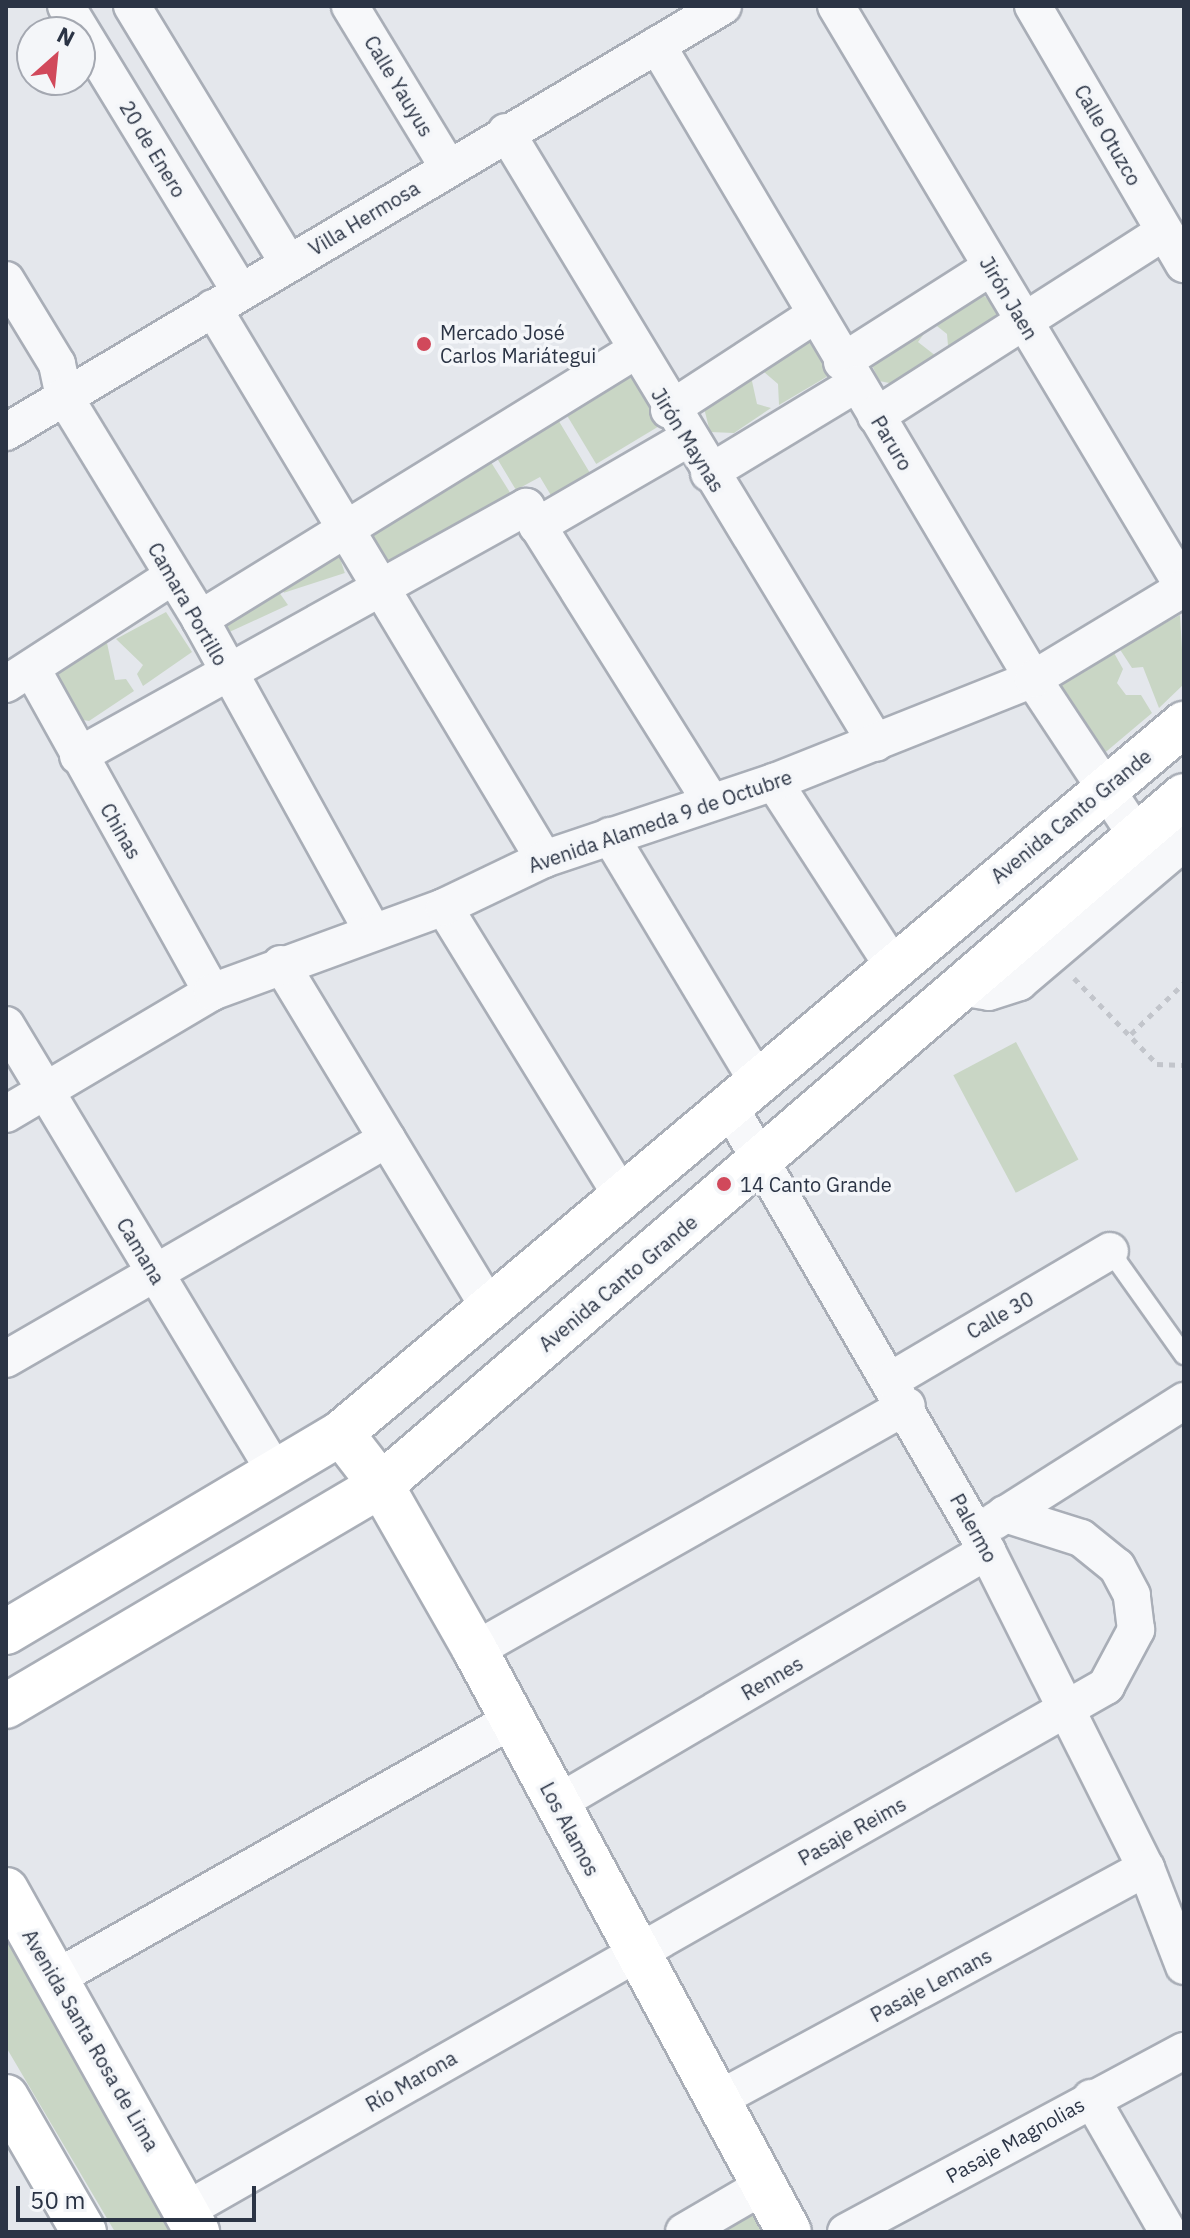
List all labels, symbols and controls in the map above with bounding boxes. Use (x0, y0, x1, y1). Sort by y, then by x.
north arrow (16, 16, 96, 96)
text: N (53, 19, 80, 52)
street label: Calle Yauyus (359, 31, 439, 141)
street label: Calle Otuzco (1070, 80, 1146, 190)
street label: 20 de Enero (115, 96, 191, 202)
street label: Villa Hermosa (304, 176, 424, 260)
street label: Jirón Jaen (975, 252, 1043, 344)
place label: Mercado José Carlos Mariátegui (440, 320, 596, 367)
marker: Mercado José Carlos Mariátegui (415, 335, 433, 353)
street label: Jirón Maynas (646, 383, 730, 497)
street label: Paruro (866, 411, 918, 475)
street label: Camara Portillo (143, 538, 233, 670)
street label: Avenida Canto Grande (986, 744, 1156, 888)
street label: Avenida Alameda 9 de Octubre (525, 765, 795, 877)
street label: Chinas (95, 799, 147, 863)
place label: 14 Canto Grande (740, 1172, 892, 1196)
marker: 14 Canto Grande (715, 1175, 733, 1193)
street label: Avenida Canto Grande (534, 1210, 702, 1356)
street label: Camana (112, 1213, 170, 1289)
street label: Calle 30 (962, 1286, 1038, 1344)
street label: Palermo (945, 1489, 1003, 1567)
street label: Rennes (737, 1651, 807, 1705)
street label: Los Alamos (535, 1778, 605, 1880)
street label: Pasaje Reims (794, 1792, 910, 1870)
street label: Avenida Santa Rosa de Lima (18, 1925, 164, 2155)
street label: Pasaje Lemans (866, 1943, 996, 2027)
street label: Río Marona (361, 2045, 461, 2117)
street label: Pasaje Magnolias (942, 2092, 1088, 2188)
scale bar (20, 2170, 260, 2220)
text: 50 m (30, 2184, 85, 2216)

